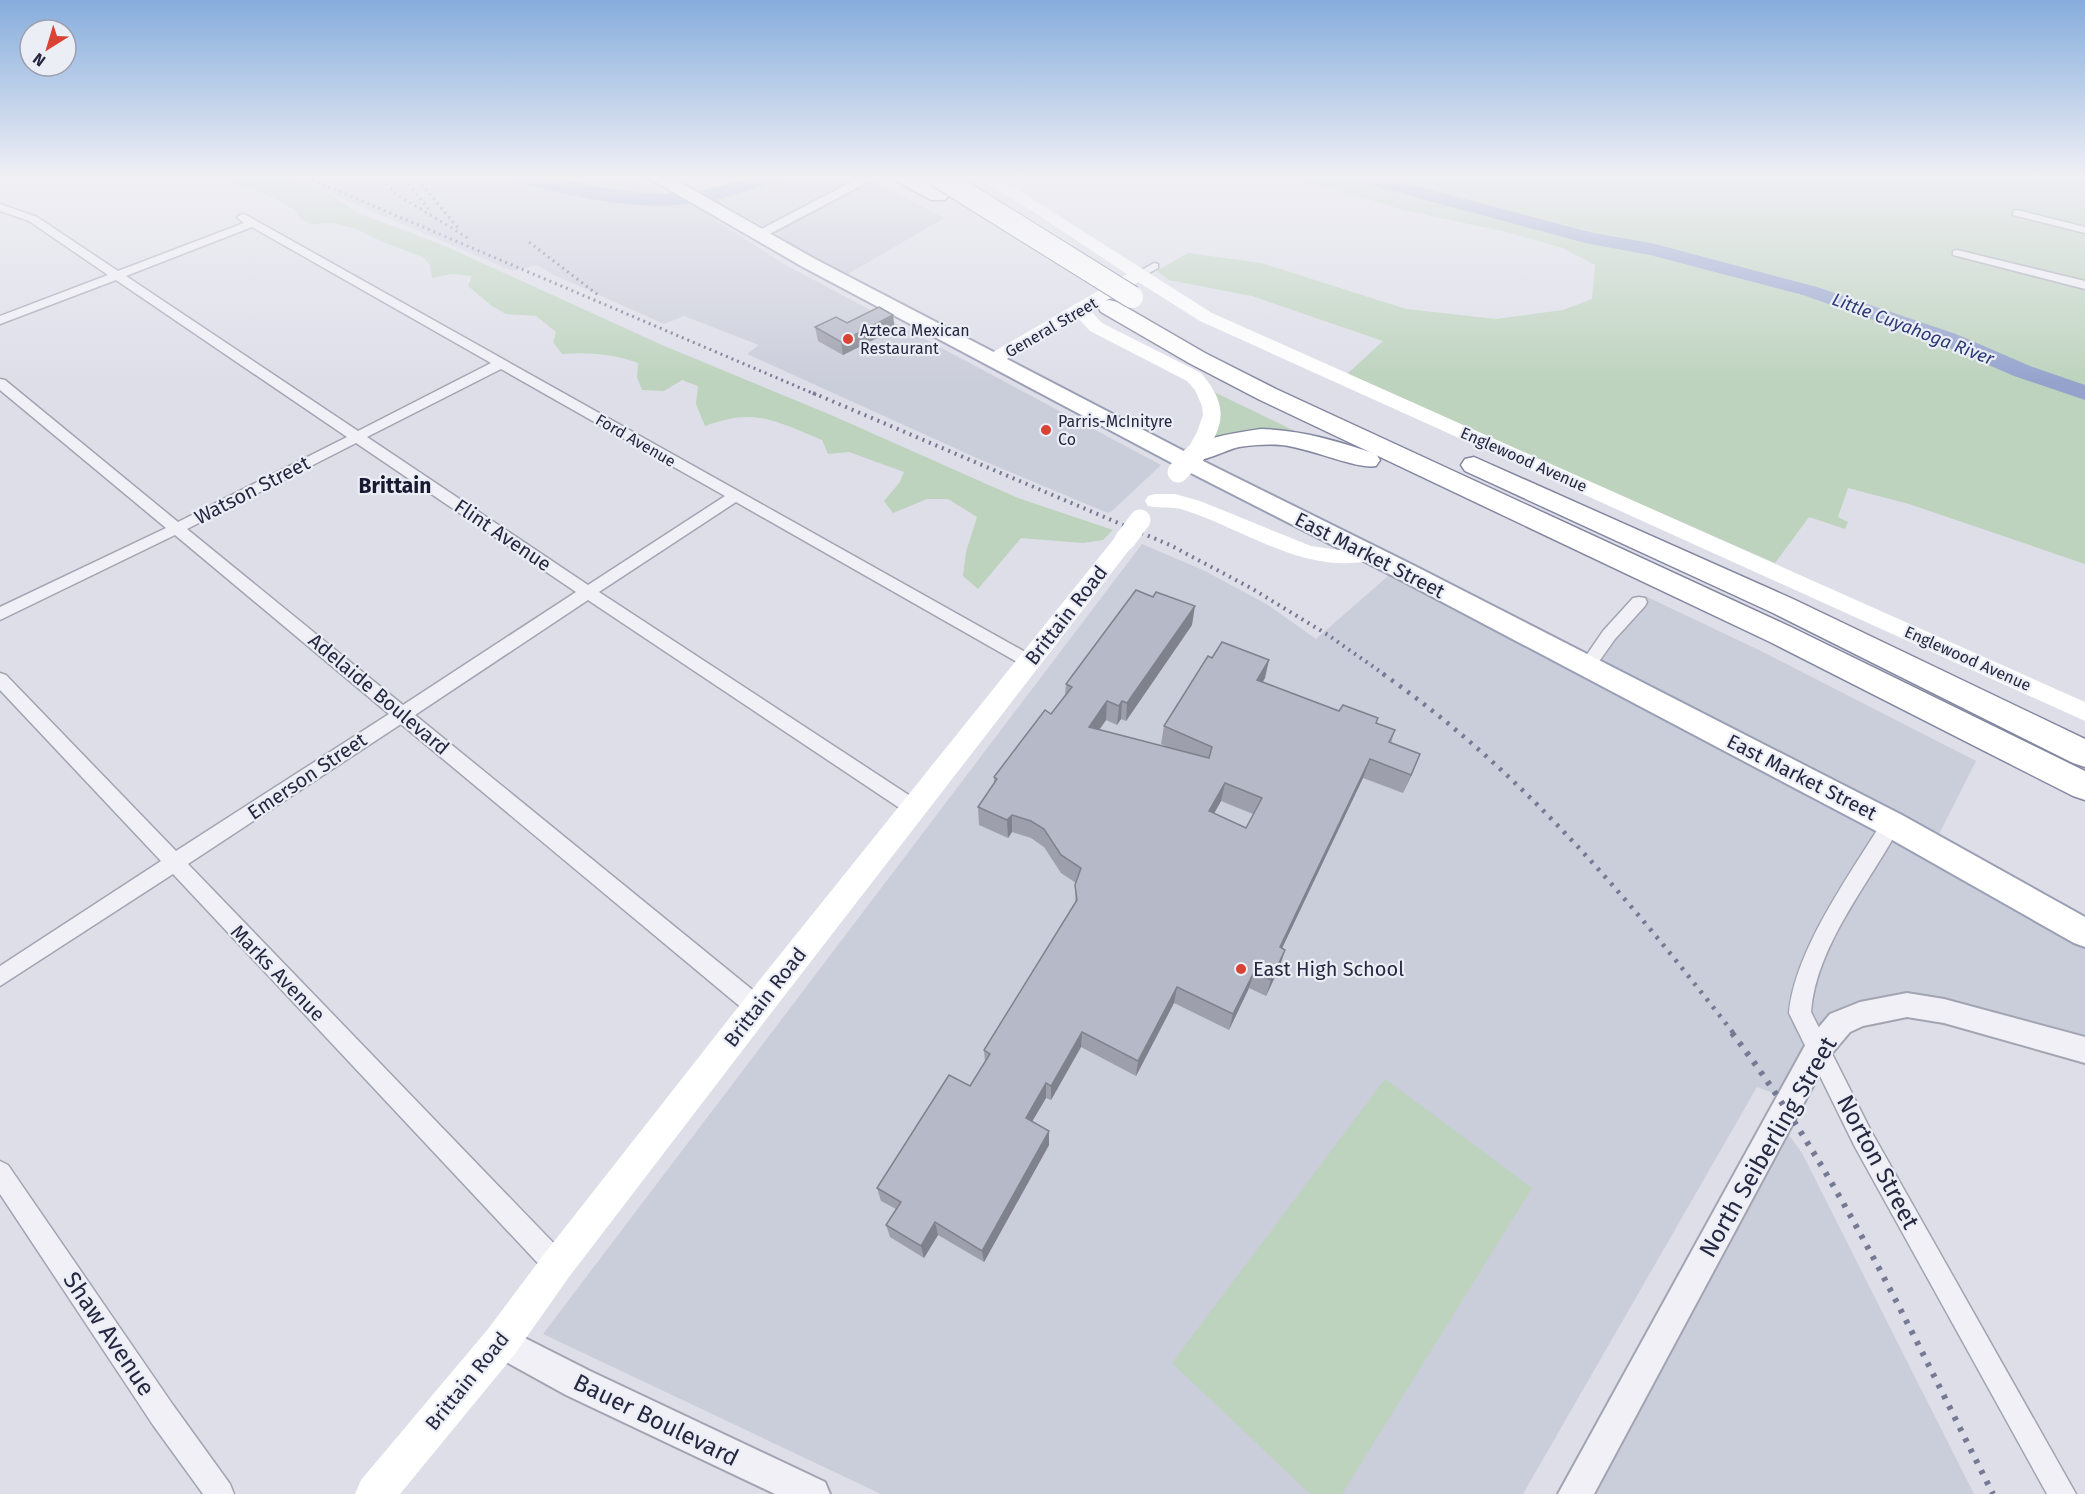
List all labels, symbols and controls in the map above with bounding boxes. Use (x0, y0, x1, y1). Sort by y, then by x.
north arrow (18, 18, 78, 78)
text: N (29, 49, 49, 70)
water label: Little Cuyahoga River (1829, 288, 1998, 370)
street label: General Street (1002, 293, 1101, 362)
place label: Azteca Mexican Restaurant (860, 321, 970, 358)
marker: Azteca Mexican Restaurant (841, 332, 855, 346)
street label: Ford Avenue (592, 410, 679, 471)
place label: Parris-McInityre Co (1058, 412, 1172, 449)
marker: Parris-McInityre Co (1039, 423, 1053, 437)
street label: Englewood Avenue (1458, 423, 1590, 496)
street label: Watson Street (190, 450, 314, 529)
district label: Brittain (359, 473, 431, 499)
street label: Flint Avenue (450, 494, 556, 576)
street label: East Market Street (1291, 507, 1450, 603)
street label: Brittain Road (1020, 561, 1112, 669)
street label: Englewood Avenue (1902, 622, 2034, 695)
street label: Adelaide Boulevard (304, 628, 454, 760)
street label: Emerson Street (243, 727, 372, 825)
street label: East Market Street (1723, 729, 1882, 825)
street label: Marks Avenue (226, 920, 330, 1026)
street label: Brittain Road (719, 943, 811, 1051)
place label: East High School (1253, 957, 1404, 981)
marker: East High School (1234, 962, 1248, 976)
street label: North Seiberling Street (1693, 1031, 1843, 1262)
street label: Norton Street (1831, 1090, 1925, 1234)
street label: Shaw Avenue (57, 1267, 161, 1401)
street label: Brittain Road (420, 1327, 514, 1435)
street label: Bauer Boulevard (569, 1368, 743, 1472)

